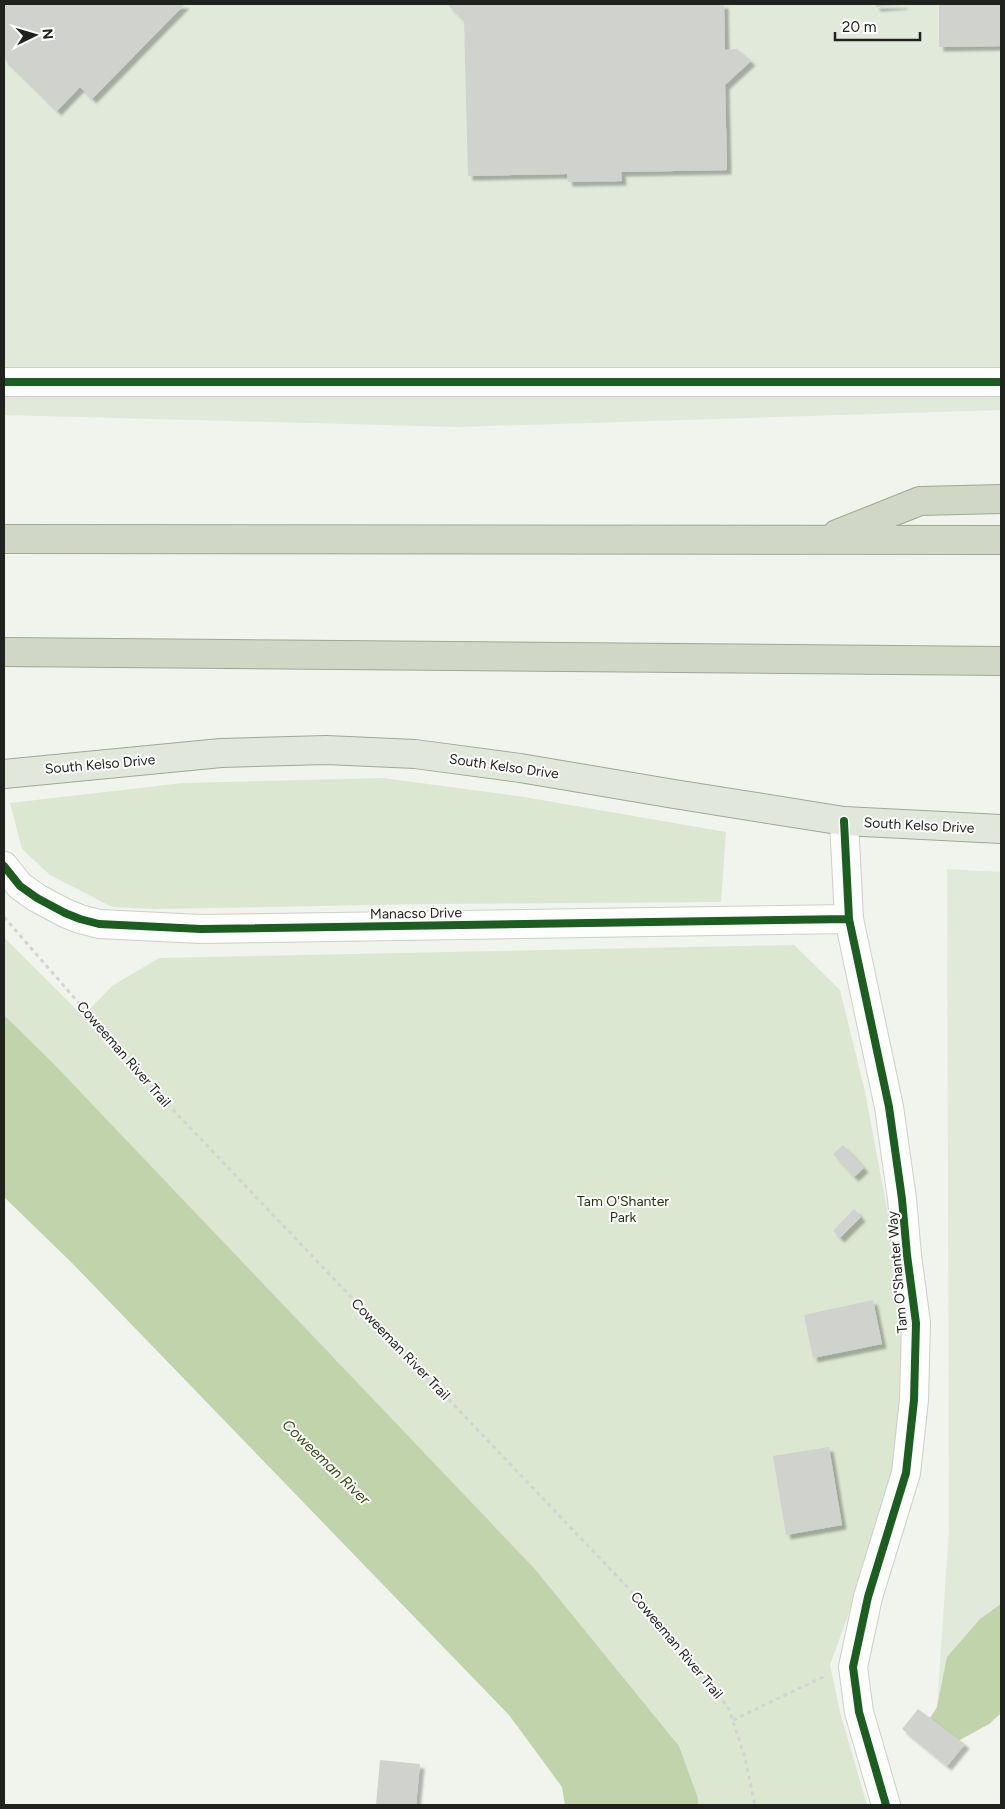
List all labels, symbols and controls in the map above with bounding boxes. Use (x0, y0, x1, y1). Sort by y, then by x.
north arrow (10, 10, 60, 60)
scale bar (835, 10, 920, 42)
text: 20 m (842, 18, 876, 36)
text: N (39, 28, 56, 40)
street label: South Kelso Drive (448, 750, 560, 783)
street label: South Kelso Drive (44, 751, 156, 778)
street label: South Kelso Drive (863, 814, 975, 837)
street label: Manacso Drive (370, 904, 462, 923)
street label: Coweeman River Trail (73, 998, 174, 1111)
park label: Tam O'Shanter Park (577, 1193, 669, 1226)
street label: Tam O'Shanter Way (884, 1209, 911, 1334)
street label: Coweeman River Trail (348, 1295, 454, 1404)
water label: Coweeman River (278, 1416, 374, 1509)
street label: Coweeman River Trail (627, 1588, 726, 1702)

